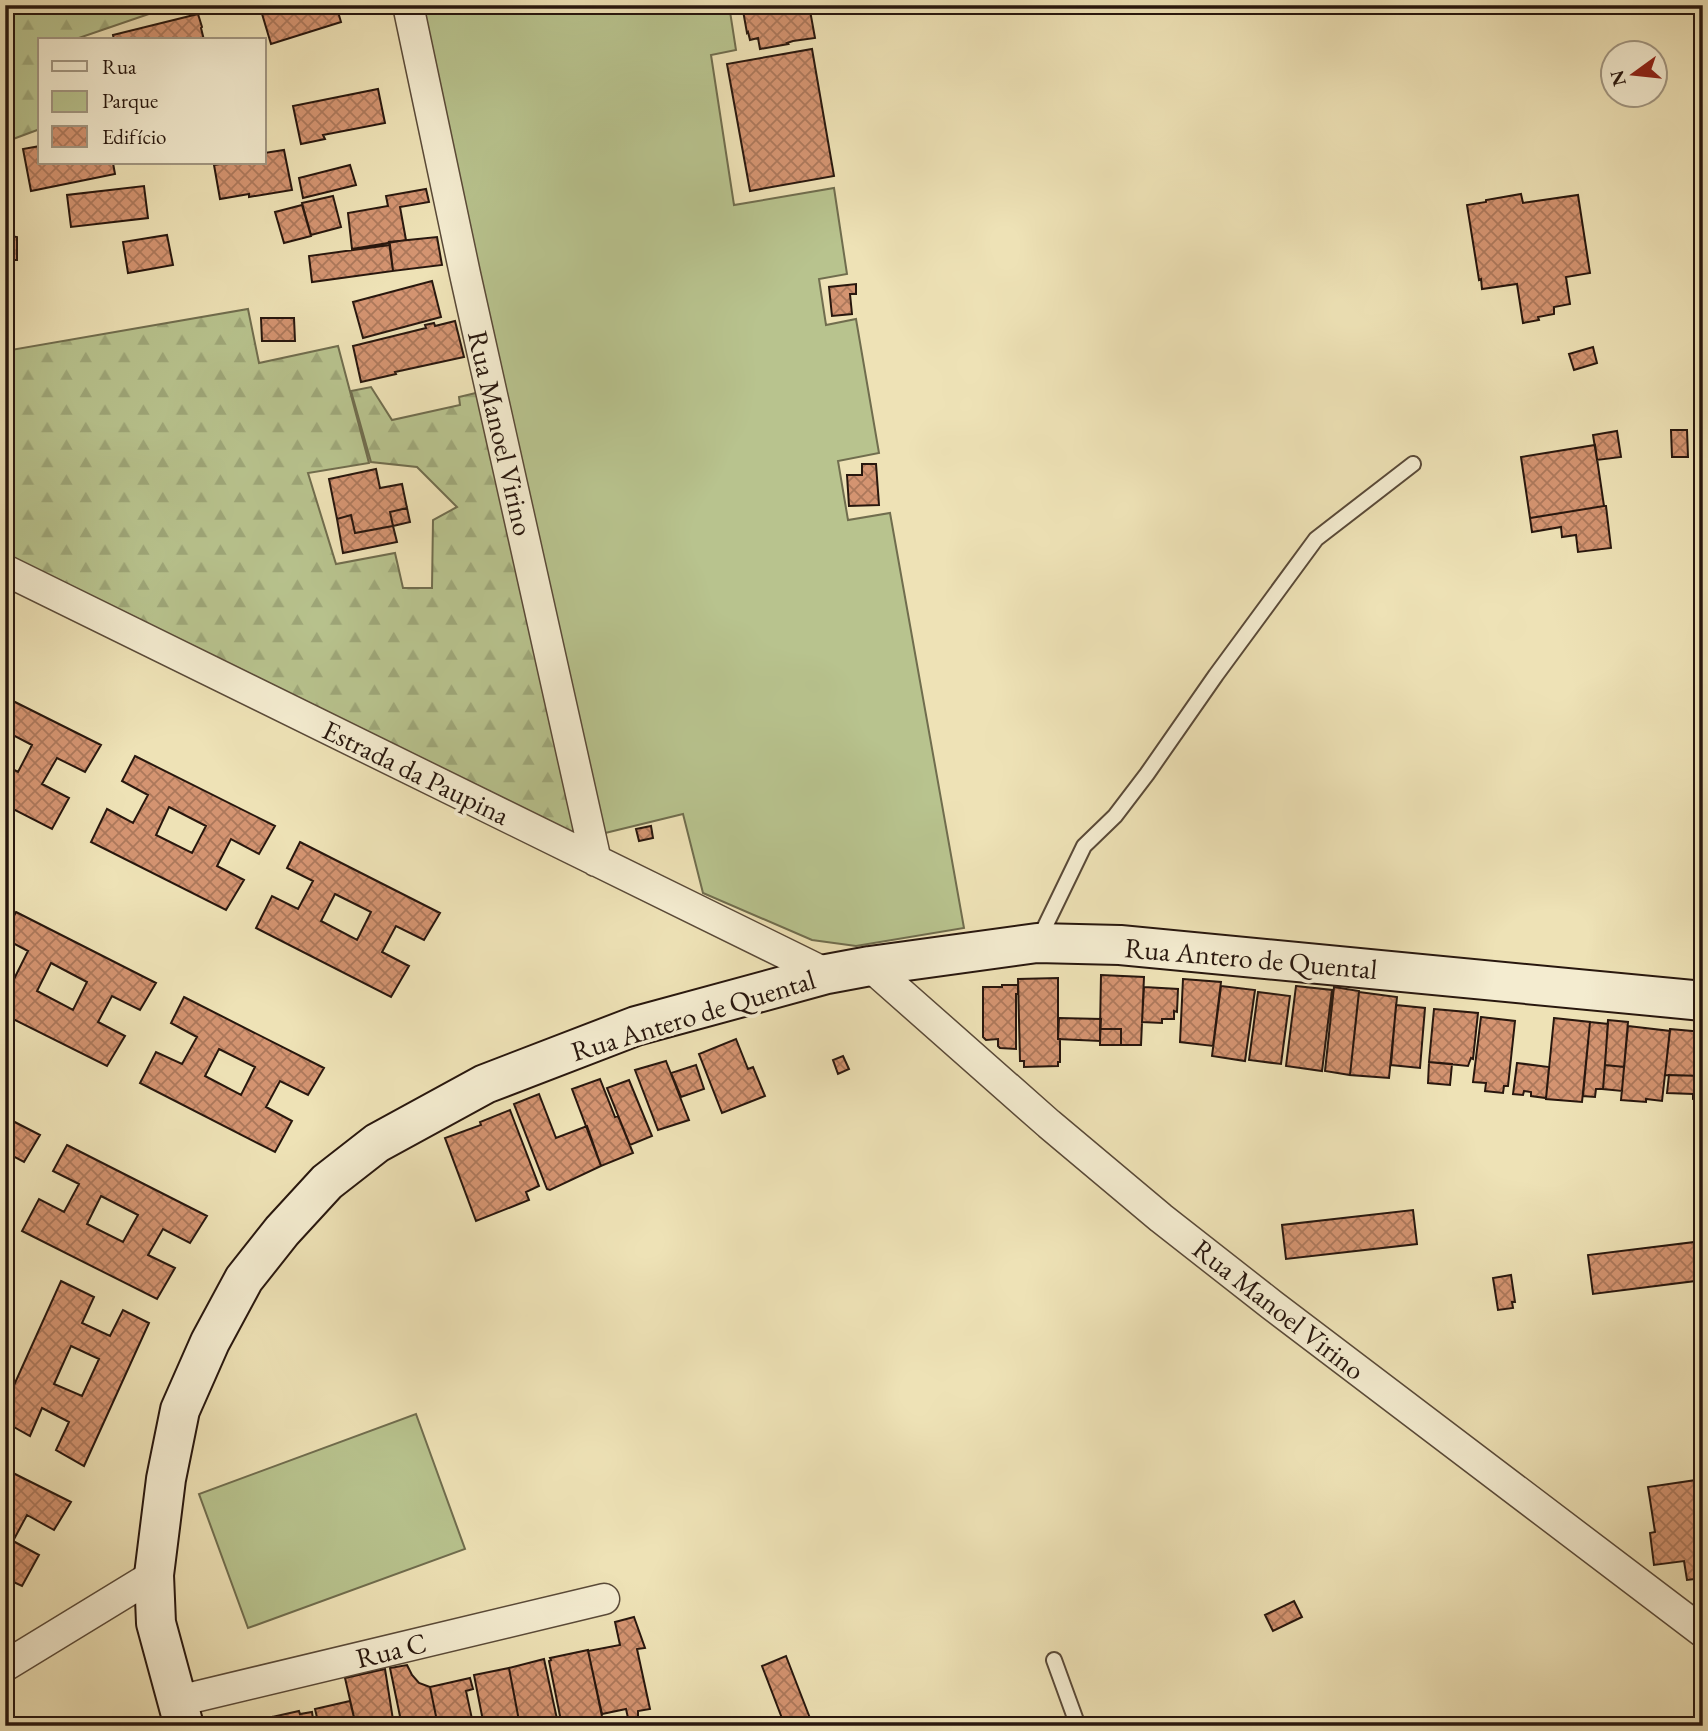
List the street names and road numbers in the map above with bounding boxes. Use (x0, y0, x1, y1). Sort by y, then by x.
street label: Rua Manoel Virino (460, 327, 542, 539)
street label: Estrada da Paupina (317, 711, 516, 833)
street label: Rua Antero de Quental (1123, 929, 1379, 987)
street label: Rua Antero de Quental (567, 961, 820, 1069)
street label: Rua Manoel Virino (1185, 1230, 1373, 1388)
street label: Rua C (352, 1624, 430, 1676)

